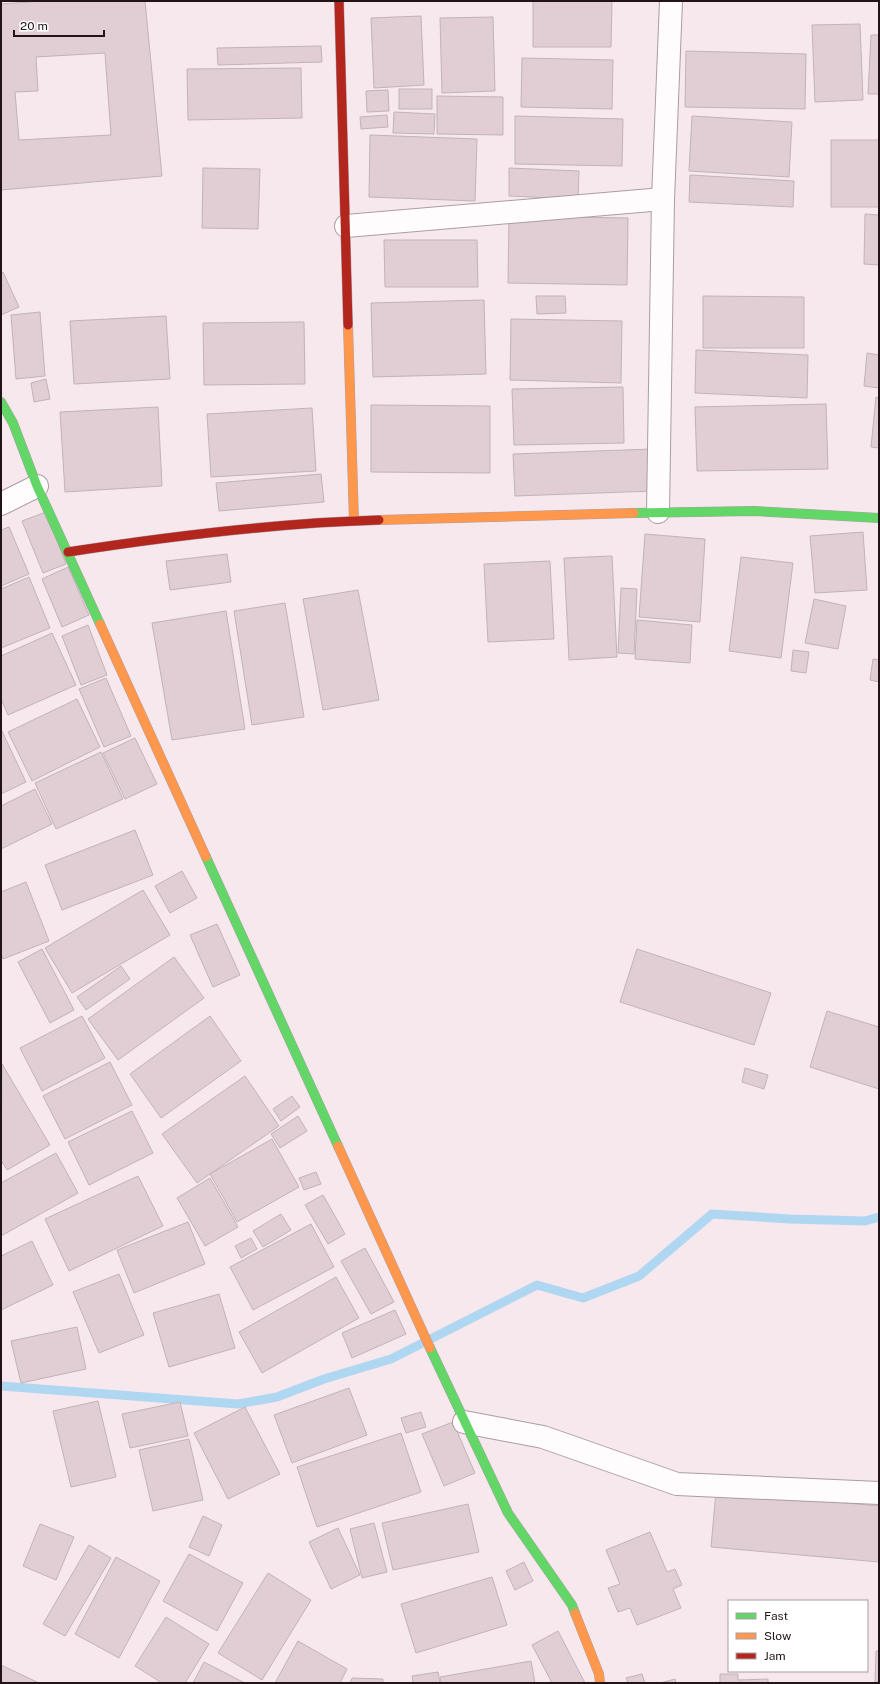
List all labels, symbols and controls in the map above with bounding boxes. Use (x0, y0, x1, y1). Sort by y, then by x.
scale bar (14, 12, 104, 38)
text: 20 m (20, 19, 48, 33)
legend (728, 1600, 868, 1672)
text: Fast (764, 1609, 789, 1623)
text: Slow (764, 1629, 792, 1643)
text: Jam (764, 1649, 786, 1663)

